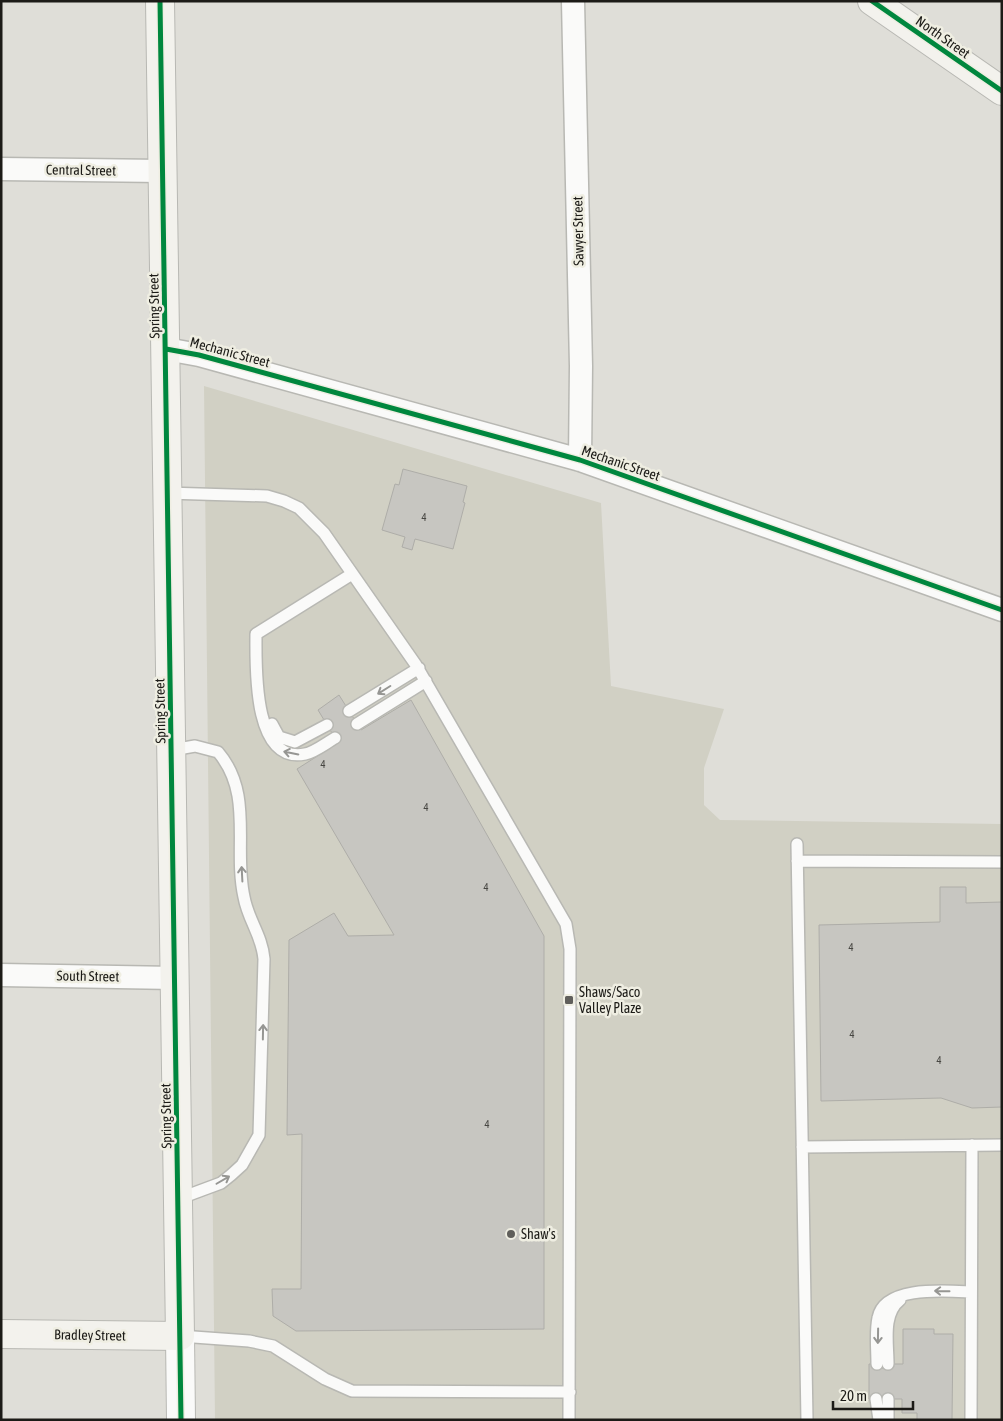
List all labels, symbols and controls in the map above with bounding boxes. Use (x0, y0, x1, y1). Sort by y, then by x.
street label: North Street (913, 13, 973, 61)
street label: Central Street (46, 161, 116, 179)
street label: Sawyer Street (569, 196, 587, 266)
street label: Spring Street (145, 273, 163, 339)
street label: Mechanic Street (188, 334, 272, 370)
street label: Mechanic Street (580, 442, 662, 484)
house number: 4 (421, 511, 427, 523)
street label: Spring Street (151, 678, 169, 744)
one-way arrow (377, 685, 391, 695)
one-way arrow (283, 747, 299, 757)
house number: 4 (320, 758, 326, 770)
house number: 4 (423, 801, 429, 813)
one-way arrow (237, 866, 246, 882)
house number: 4 (483, 881, 489, 893)
house number: 4 (848, 941, 854, 953)
street label: South Street (57, 967, 119, 985)
place label: Shaws/Saco Valley Plaze (579, 984, 641, 1016)
marker: Shaws/Saco Valley Plaze (563, 994, 575, 1006)
one-way arrow (258, 1024, 268, 1040)
house number: 4 (849, 1028, 855, 1040)
house number: 4 (936, 1054, 942, 1066)
street label: Spring Street (157, 1083, 175, 1149)
house number: 4 (484, 1118, 490, 1130)
one-way arrow (215, 1175, 229, 1185)
place label: Shaw's (521, 1226, 556, 1242)
marker: Shaw's (505, 1228, 517, 1240)
one-way arrow (934, 1286, 950, 1296)
street label: Bradley Street (54, 1326, 126, 1344)
one-way arrow (873, 1328, 882, 1344)
scale bar (833, 1378, 913, 1410)
text: 20 m (840, 1387, 867, 1404)

